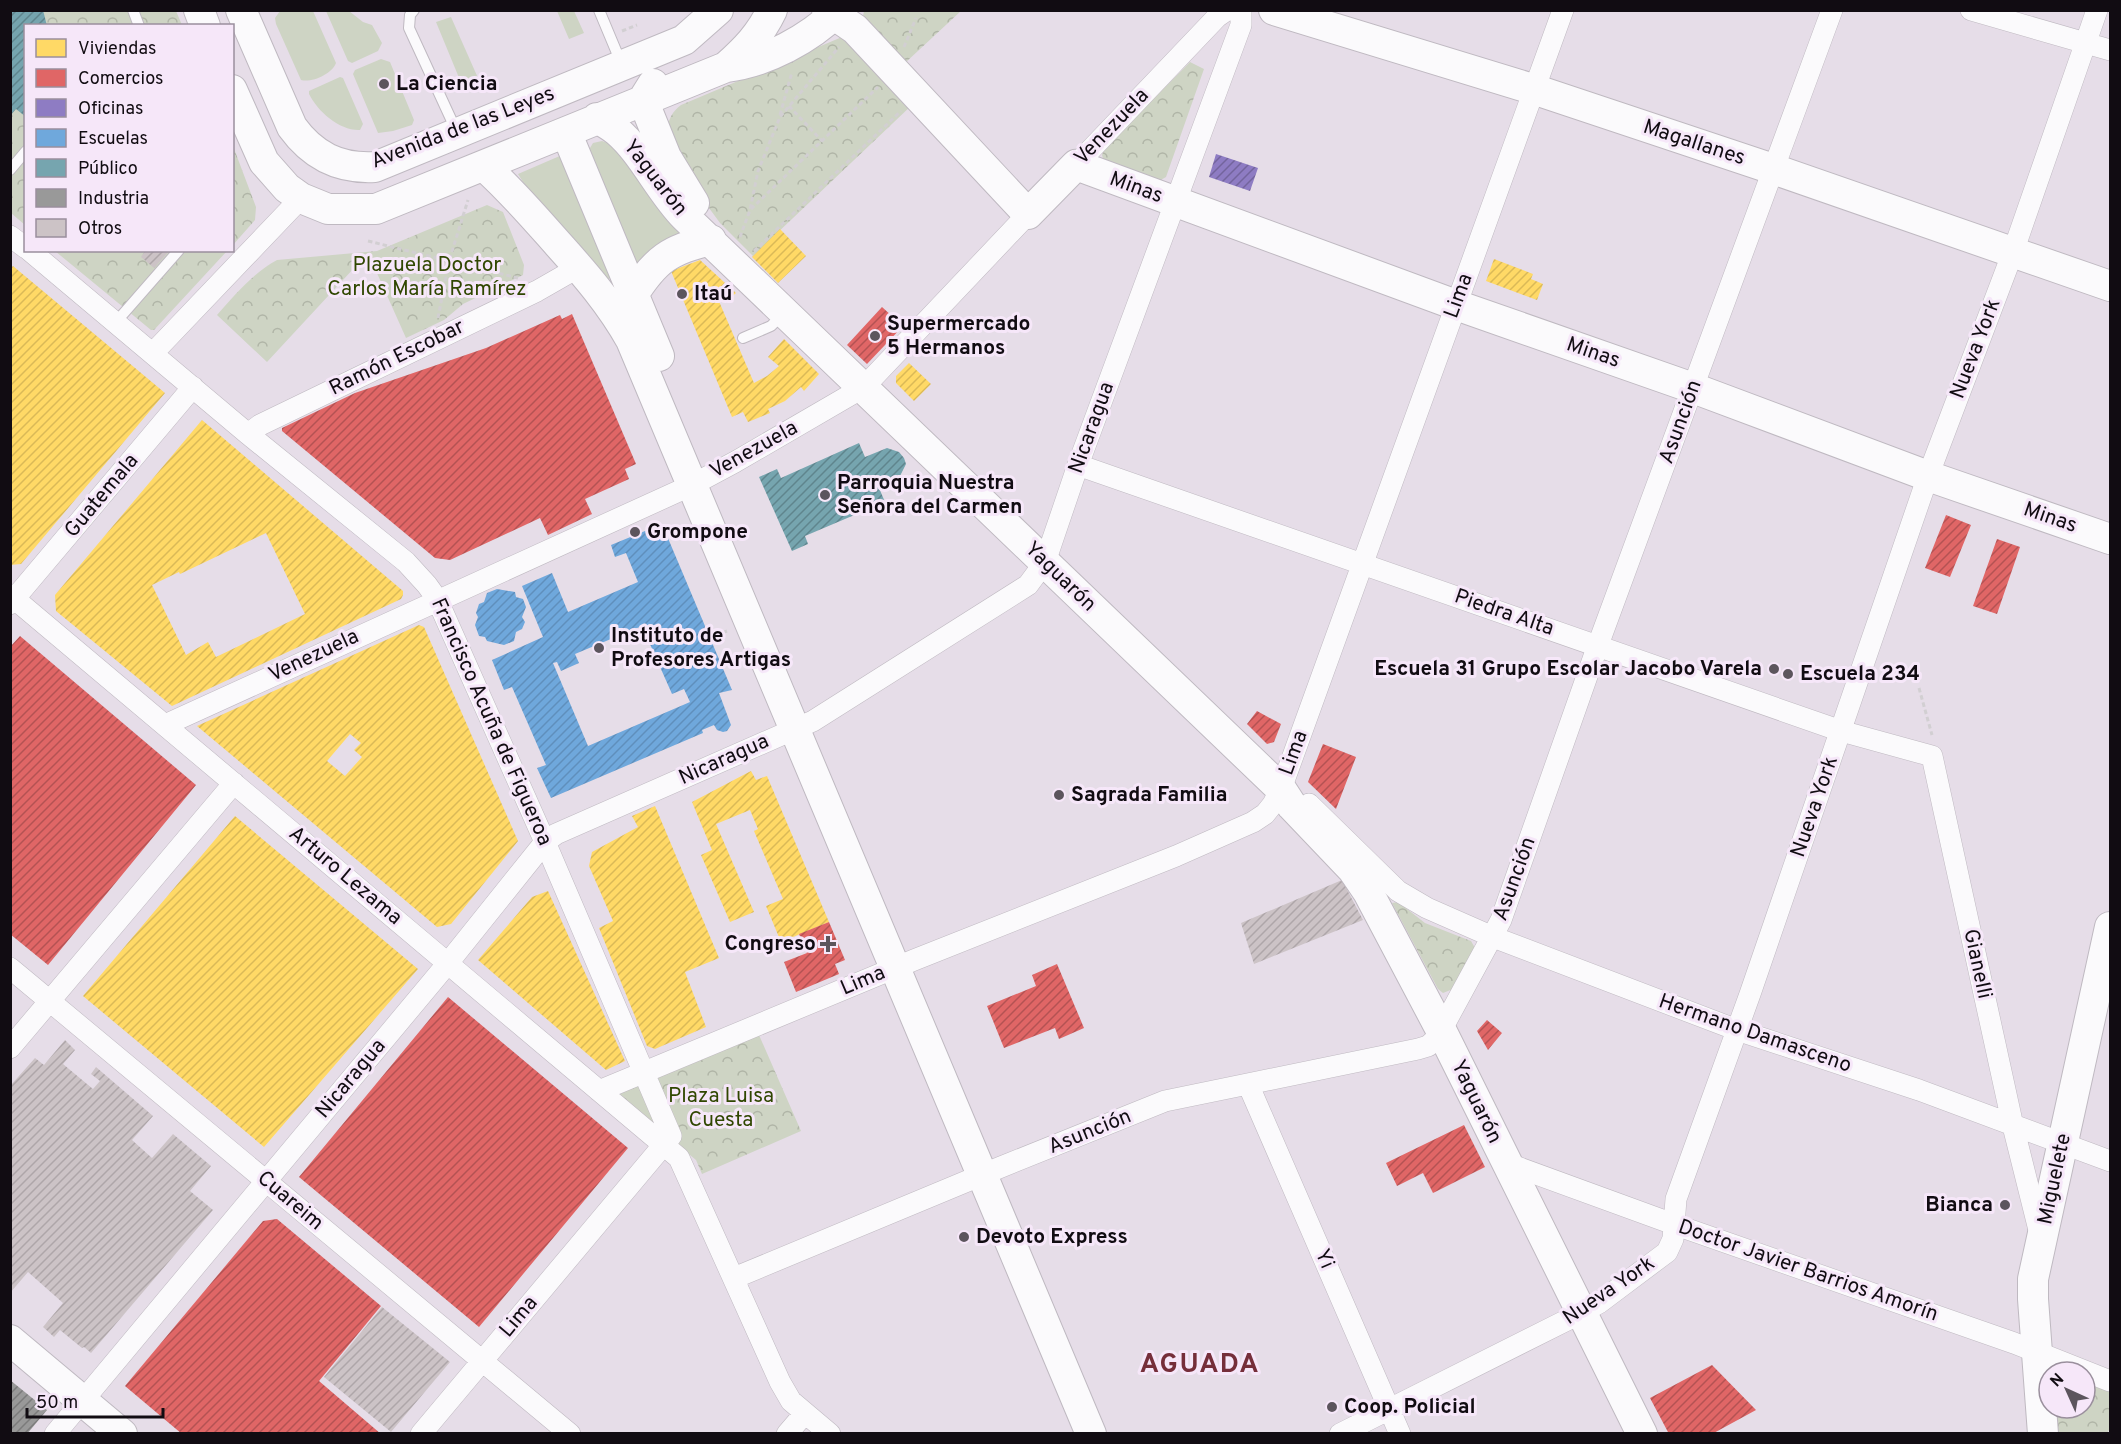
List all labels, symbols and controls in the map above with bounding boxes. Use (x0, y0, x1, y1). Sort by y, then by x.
legend (24, 24, 234, 252)
text: Viviendas (78, 38, 156, 61)
text: Comercios (78, 68, 164, 91)
place label: La Ciencia (396, 71, 498, 98)
marker: La Ciencia (377, 77, 391, 91)
street label: Avenida de las Leyes (367, 81, 559, 175)
street label: Venezuela (1069, 83, 1155, 171)
text: Oficinas (78, 98, 143, 121)
street label: Magallanes (1639, 114, 1749, 172)
text: Escuelas (78, 128, 148, 151)
street label: Yaguarón (617, 134, 693, 222)
text: Público (78, 158, 138, 181)
street label: Minas (1106, 166, 1166, 210)
text: Industria (78, 188, 149, 211)
text: Otros (78, 218, 122, 241)
park label: Plazuela Doctor Carlos María Ramírez (327, 252, 527, 303)
street label: Lima (1438, 270, 1480, 322)
place label: Itaú (694, 281, 732, 308)
marker: Itaú (675, 287, 689, 301)
street label: Nueva York (1945, 295, 2007, 403)
place label: Supermercado 5 Hermanos (887, 311, 1030, 362)
street label: Ramón Escobar (325, 314, 469, 402)
marker: Supermercado 5 Hermanos (868, 329, 882, 343)
street label: Minas (1563, 331, 1623, 375)
street label: Asunción (1653, 376, 1709, 468)
street label: Nicaragua (1063, 378, 1121, 478)
street label: Venezuela (705, 415, 803, 485)
street label: Guatemala (59, 448, 145, 544)
place label: Parroquia Nuestra Señora del Carmen (837, 470, 1022, 521)
marker: Parroquia Nuestra Señora del Carmen (818, 488, 832, 502)
street label: Minas (2020, 496, 2080, 540)
place label: Grompone (647, 519, 748, 546)
marker: Grompone (628, 525, 642, 539)
street label: Yaguarón (1018, 536, 1102, 618)
street label: Piedra Alta (1451, 583, 1557, 643)
street label: Francisco Acuña de Figueroa (424, 594, 558, 850)
street label: Venezuela (265, 623, 363, 689)
place label: Instituto de Profesores Artigas (611, 623, 791, 674)
marker: Instituto de Profesores Artigas (592, 641, 606, 655)
place label: Escuela 31 Grupo Escolar Jacobo Varela (1374, 656, 1762, 683)
place label: Escuela 234 (1800, 661, 1920, 688)
marker: Escuela 31 Grupo Escolar Jacobo Varela (1767, 662, 1781, 676)
marker: Escuela 234 (1781, 667, 1795, 681)
street label: Lima (1273, 727, 1315, 779)
street label: Nicaragua (675, 728, 773, 792)
street label: Nueva York (1785, 753, 1845, 861)
place label: Sagrada Familia (1071, 782, 1227, 809)
marker: Sagrada Familia (1052, 788, 1066, 802)
street label: Arturo Lezama (283, 821, 407, 931)
street label: Asunción (1487, 833, 1543, 925)
street label: Gianelli (1956, 927, 1998, 1001)
place label: Congreso (725, 931, 816, 958)
marker: Congreso (821, 937, 835, 951)
street label: Lima (837, 960, 889, 1002)
street label: Hermano Damasceno (1655, 988, 1855, 1080)
street label: Nicaragua (310, 1034, 392, 1124)
street label: Yaguarón (1444, 1056, 1508, 1148)
park label: Plaza Luisa Cuesta (668, 1083, 774, 1134)
street label: Asunción (1044, 1103, 1136, 1161)
street label: Miguelete (2032, 1131, 2078, 1227)
street label: Cuareim (251, 1165, 329, 1237)
place label: Bianca (1925, 1192, 1993, 1219)
marker: Bianca (1998, 1198, 2012, 1212)
street label: Doctor Javier Barrios Amorín (1674, 1214, 1942, 1328)
place label: Devoto Express (976, 1224, 1128, 1251)
marker: Devoto Express (957, 1230, 971, 1244)
street label: Yi (1308, 1245, 1340, 1273)
street label: Nueva York (1558, 1250, 1660, 1332)
street label: Lima (494, 1291, 544, 1343)
district label: AGUADA (1140, 1348, 1260, 1382)
north arrow (2037, 1360, 2097, 1420)
text: N (2047, 1370, 2069, 1392)
scale bar (27, 1381, 164, 1419)
text: 50 m (36, 1392, 78, 1415)
place label: Coop. Policial (1344, 1394, 1476, 1421)
marker: Coop. Policial (1325, 1400, 1339, 1414)

